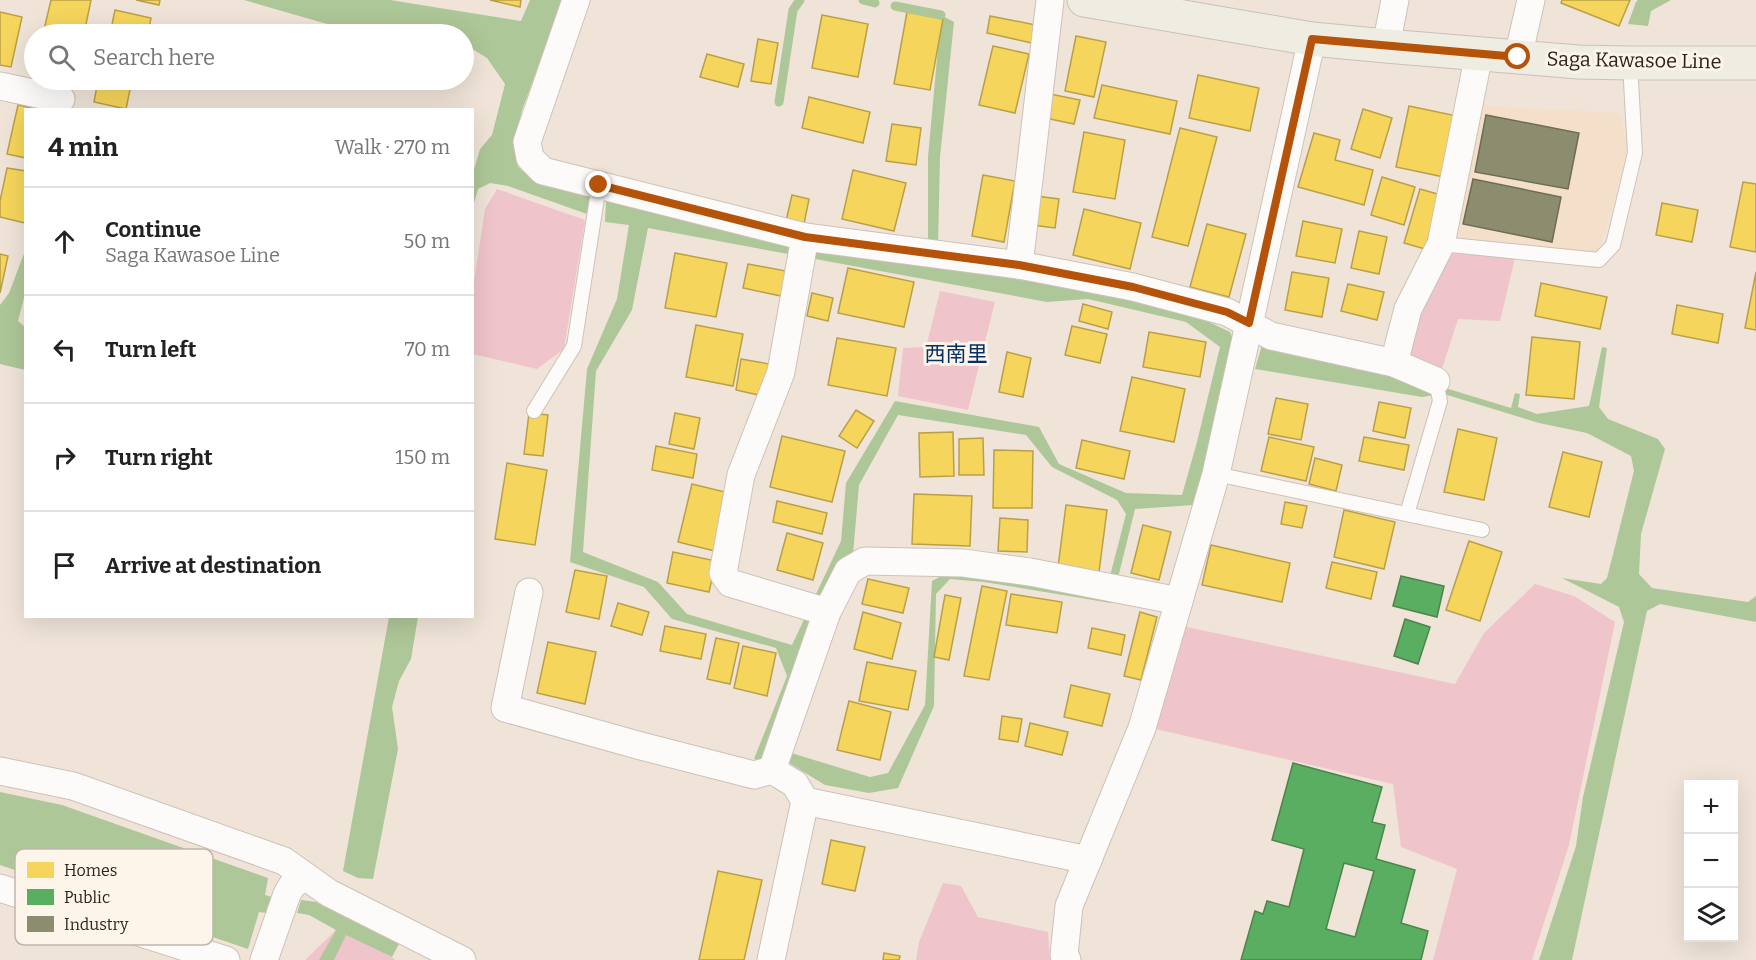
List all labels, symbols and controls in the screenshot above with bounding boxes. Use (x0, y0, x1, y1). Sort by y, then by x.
search box (24, 24, 474, 90)
icon: search (45, 41, 78, 74)
route start (1504, 43, 1530, 69)
text: Search here (93, 44, 215, 71)
street label: Saga Kawasoe Line (1546, 46, 1722, 74)
text: 4 min (48, 132, 118, 163)
text: Walk · 270 m (335, 135, 450, 159)
route end (585, 171, 611, 197)
text: Continue (105, 216, 201, 243)
icon: ahead (48, 225, 81, 258)
text: 50 m (403, 229, 450, 253)
text: Saga Kawasoe Line (105, 243, 280, 267)
icon: left (48, 333, 81, 366)
text: Turn left (105, 336, 197, 363)
text: 70 m (404, 337, 450, 361)
district label: 西南里 (925, 341, 988, 367)
icon: right (48, 441, 81, 474)
text: Turn right (105, 444, 213, 471)
text: 150 m (395, 445, 450, 469)
icon: arrive (48, 549, 81, 582)
text: Arrive at destination (105, 552, 321, 579)
map controls (1684, 780, 1738, 942)
button: + (1684, 780, 1738, 834)
button: − (1684, 834, 1738, 888)
legend (15, 849, 213, 945)
text: Homes (64, 861, 117, 880)
text: Public (64, 888, 110, 907)
button: layers (1684, 888, 1738, 942)
text: Industry (64, 915, 129, 934)

